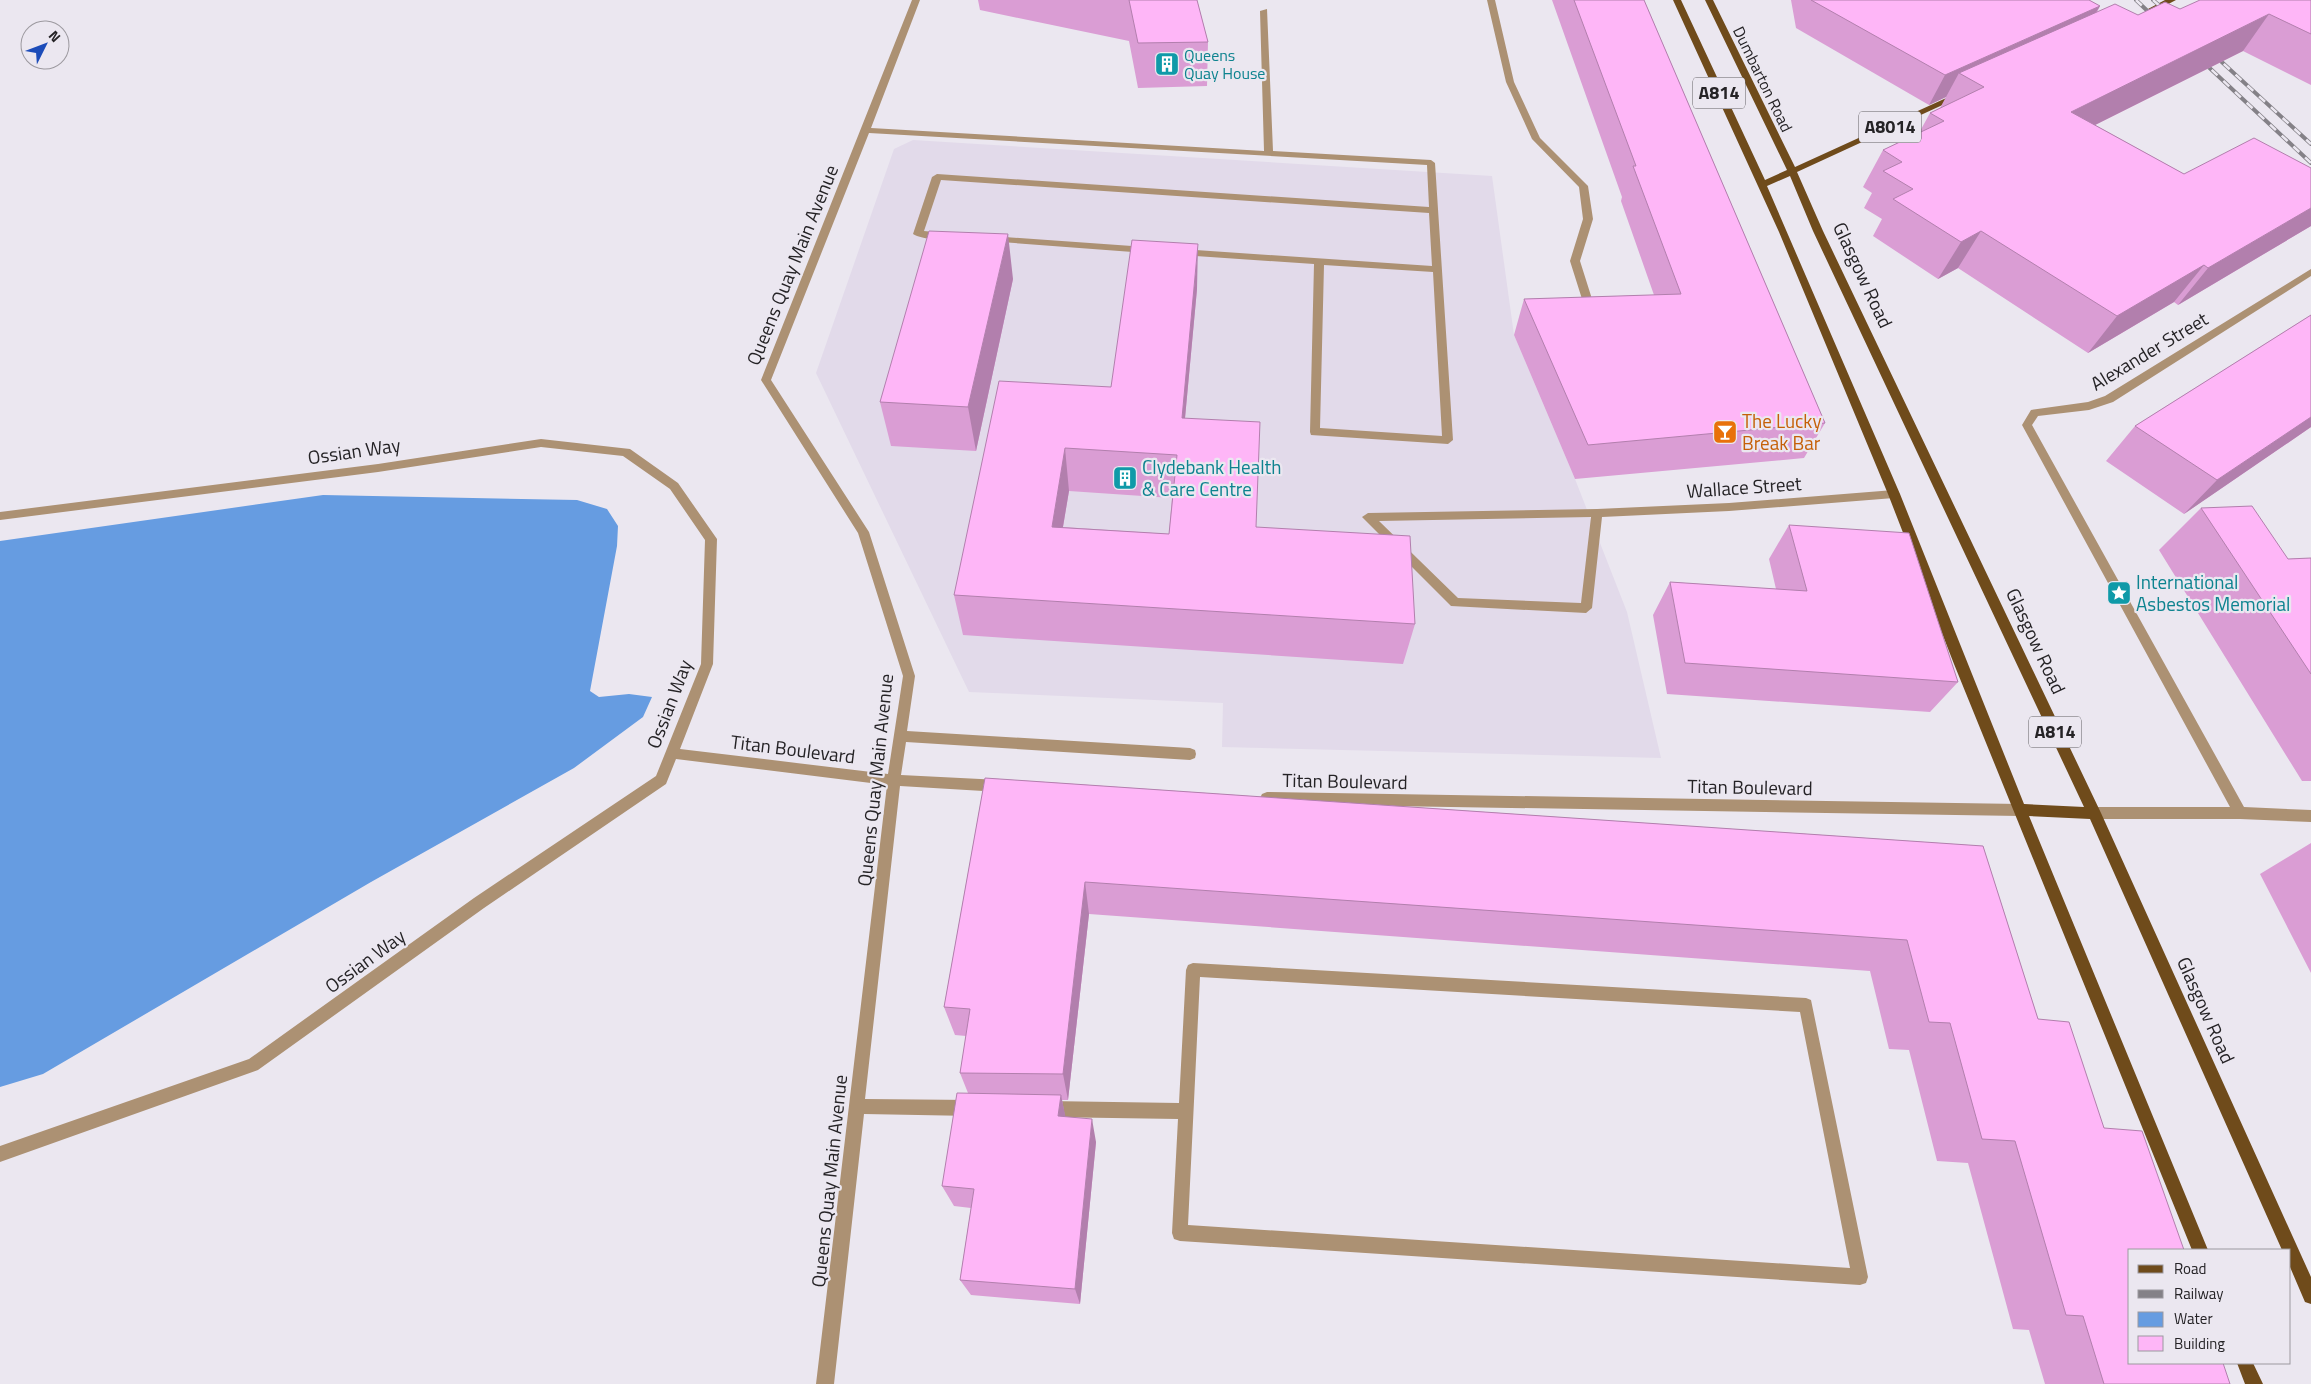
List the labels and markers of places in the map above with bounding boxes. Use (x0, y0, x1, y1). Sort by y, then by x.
place label: Queens Quay House (1184, 43, 1265, 85)
building icon: Queens Quay House (1154, 51, 1180, 77)
place label: The Lucky Break Bar (1742, 406, 1822, 457)
bar icon: The Lucky Break Bar (1712, 419, 1738, 445)
place label: Clydebank Health & Care Centre (1142, 452, 1281, 503)
building icon: Clydebank Health & Care Centre (1112, 465, 1138, 491)
place label: International Asbestos Memorial (2136, 567, 2290, 618)
place icon: International Asbestos Memorial (2106, 580, 2132, 606)

